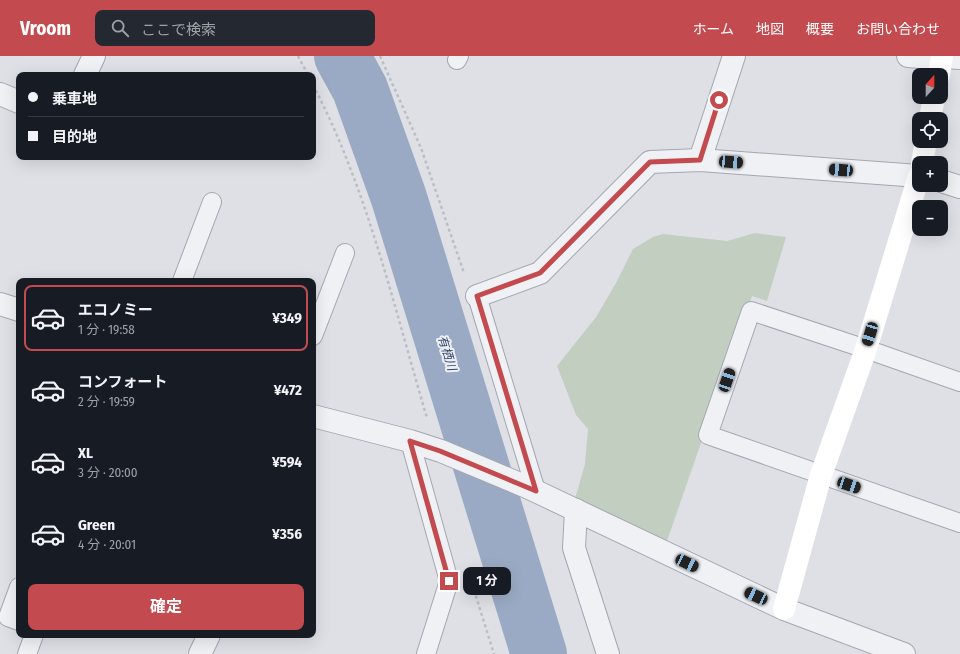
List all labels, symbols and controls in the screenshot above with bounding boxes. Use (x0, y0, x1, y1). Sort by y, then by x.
search box (95, 10, 375, 46)
text: Vroom (20, 17, 71, 40)
icon: search (109, 17, 131, 39)
text: ここで検索 (141, 21, 216, 39)
text: ホーム (692, 21, 734, 38)
text: 地図 (756, 21, 784, 38)
text: 概要 (806, 21, 834, 38)
text: お問い合わせ (856, 21, 940, 38)
north arrow (912, 68, 948, 104)
map controls (912, 68, 948, 236)
text: 乗車地 (52, 90, 97, 108)
route start (710, 91, 728, 109)
button: locate (912, 112, 948, 148)
text: 目的地 (52, 128, 97, 146)
car (719, 155, 743, 169)
button: + (912, 156, 948, 192)
car (829, 163, 853, 177)
button: − (912, 200, 948, 236)
icon: car (30, 300, 66, 336)
text: エコノミー (78, 301, 153, 319)
text: ¥349 (272, 309, 302, 327)
car (861, 321, 879, 347)
text: 1 分 · 19:58 (78, 322, 135, 337)
water label: 有栖川 (435, 334, 460, 374)
car (717, 367, 737, 393)
icon: car (30, 372, 66, 408)
text: コンフォート (78, 373, 168, 391)
text: ¥472 (274, 381, 302, 399)
text: 2 分 · 19:59 (78, 394, 135, 409)
icon: car (30, 444, 66, 480)
text: XL (78, 444, 93, 462)
text: ¥594 (272, 453, 302, 471)
text: 3 分 · 20:00 (78, 465, 138, 480)
car (836, 475, 862, 495)
icon: car (30, 516, 66, 552)
text: Green (78, 516, 115, 534)
text: ¥356 (272, 525, 302, 543)
text: 4 分 · 20:01 (78, 537, 136, 552)
car (674, 552, 700, 574)
callout: 1 分 (463, 567, 511, 595)
route end (440, 572, 458, 590)
text: 1 分 (476, 573, 498, 588)
button: 確定 (28, 584, 304, 630)
car (743, 585, 769, 607)

